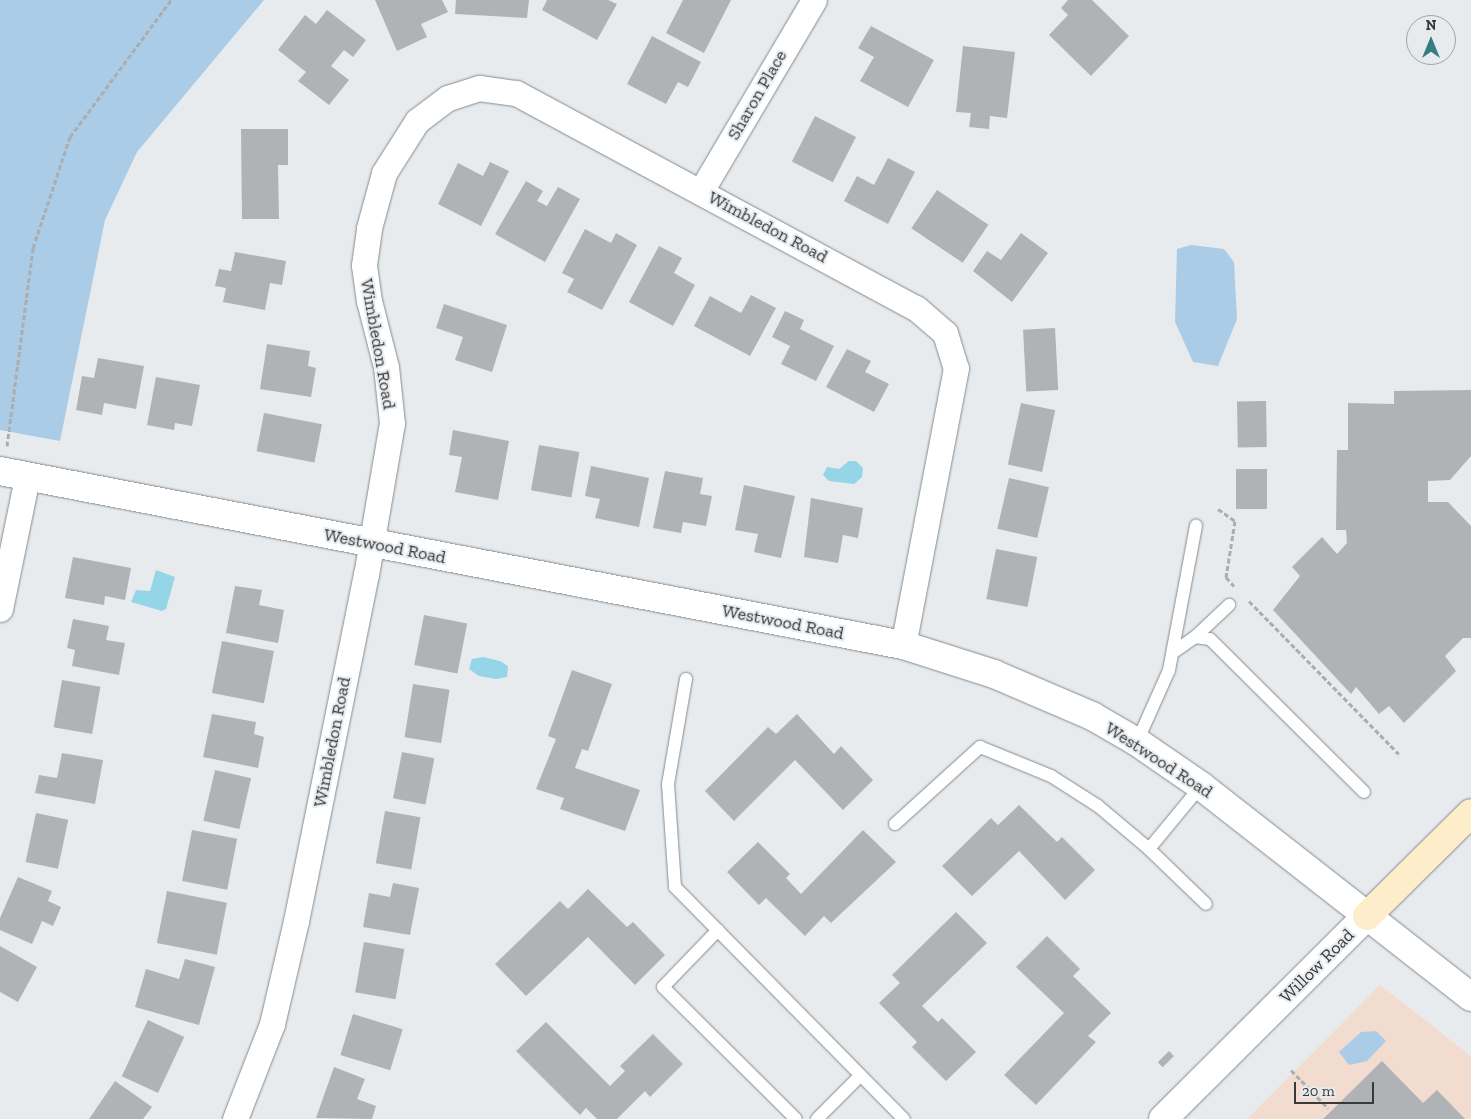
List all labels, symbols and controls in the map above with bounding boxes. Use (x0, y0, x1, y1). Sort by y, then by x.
north arrow (1406, 15, 1456, 65)
text: N (1426, 17, 1436, 34)
street label: Sharon Place (723, 46, 791, 144)
street label: Wimbledon Road (705, 186, 831, 268)
street label: Wimbledon Road (356, 277, 400, 411)
street label: Westwood Road (322, 524, 448, 568)
street label: Westwood Road (720, 600, 846, 644)
street label: Wimbledon Road (309, 675, 355, 809)
street label: Westwood Road (1101, 717, 1217, 803)
street label: Willow Road (1275, 924, 1359, 1008)
scale bar (1296, 1072, 1376, 1104)
text: 20 m (1302, 1082, 1335, 1100)

